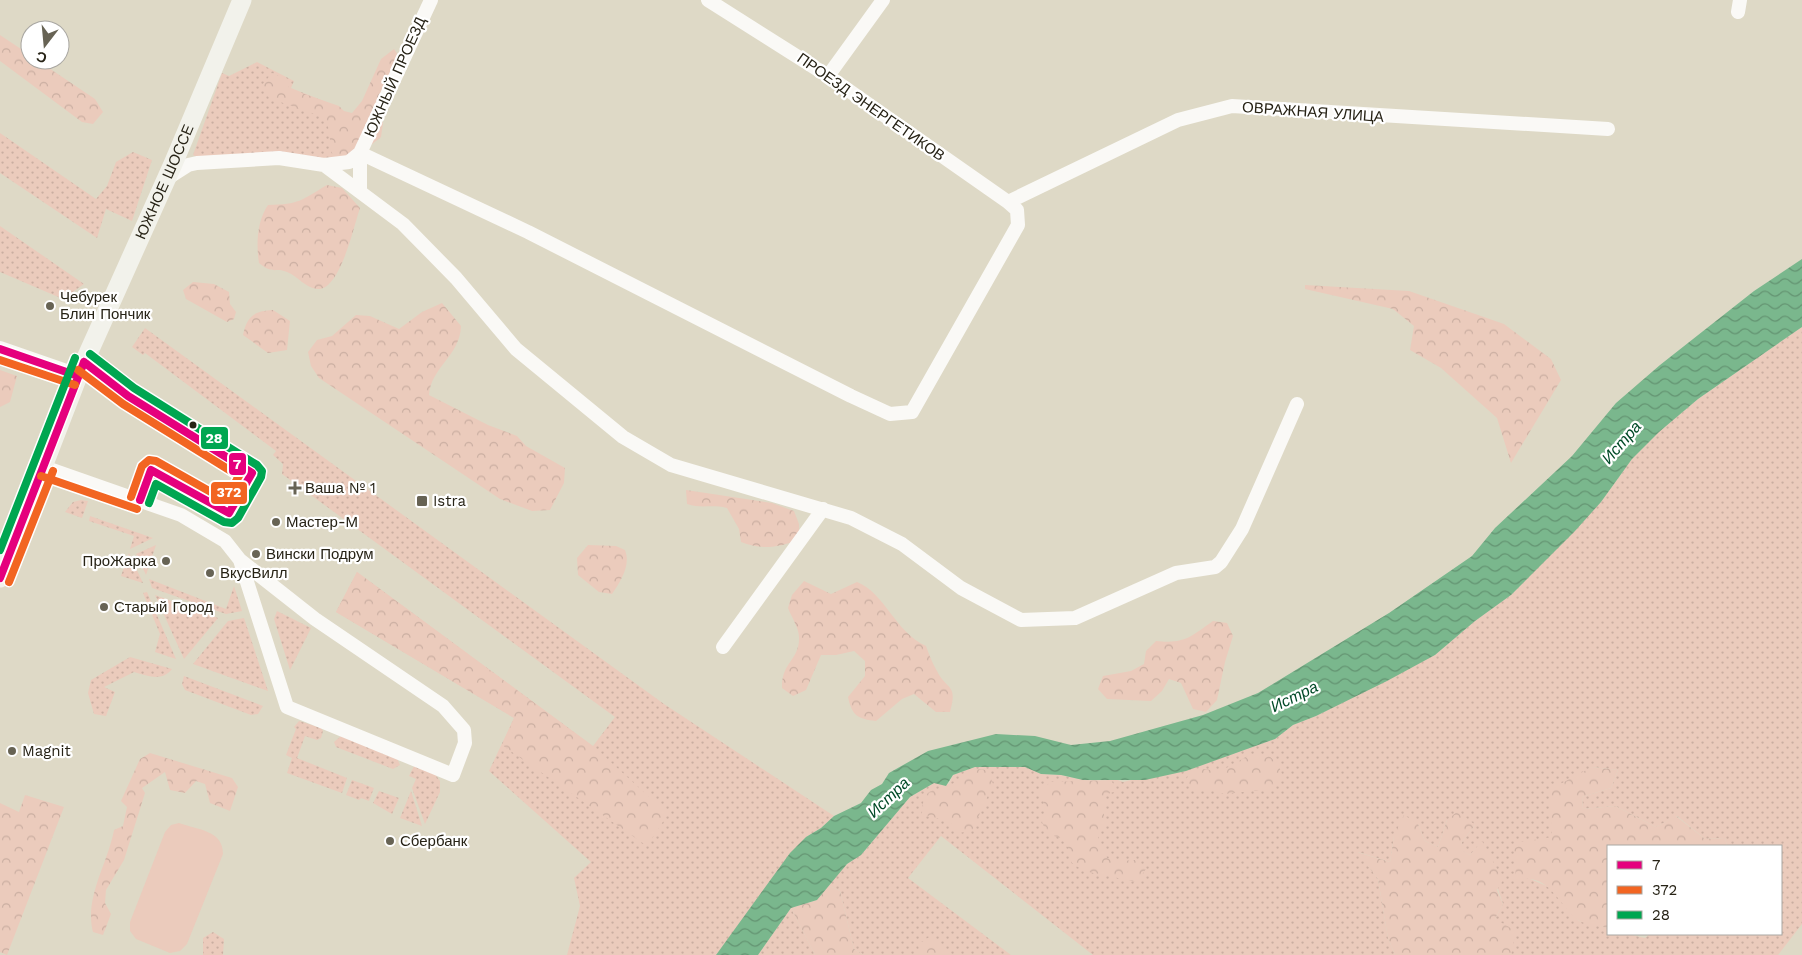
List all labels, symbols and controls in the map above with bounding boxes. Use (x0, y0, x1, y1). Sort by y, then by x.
street label: ЮЖНЫЙ ПРОЕЗД (360, 14, 430, 140)
north arrow (20, 20, 70, 70)
text: С (34, 48, 48, 67)
street label: ПРОЕЗД ЭНЕРГЕТИКОВ (794, 49, 948, 165)
street label: ОВРАЖНАЯ УЛИЦА (1242, 98, 1384, 126)
street label: ЮЖНОЕ ШОССЕ (131, 122, 198, 242)
place label: Чебурек Блин Пончик (60, 288, 151, 323)
marker: Чебурек Блин Пончик (44, 300, 56, 312)
water label: Истра (1598, 417, 1645, 468)
unlabelled marker (188, 420, 198, 430)
line badge: 28 (200, 426, 229, 450)
text: 28 (205, 430, 223, 446)
line badge: 7 (228, 452, 247, 476)
text: 7 (233, 456, 242, 472)
place label: Ваша № 1 (305, 479, 376, 497)
line badge: 372 (210, 481, 248, 505)
marker: Ваша № 1 (289, 482, 301, 494)
text: 372 (217, 484, 241, 500)
place label: Istra (433, 492, 466, 510)
marker: Istra (415, 494, 429, 508)
place label: Мастер-М (286, 513, 358, 531)
marker: Мастер-М (270, 516, 282, 528)
place label: Вински Подрум (266, 545, 374, 563)
marker: Вински Подрум (250, 548, 262, 560)
place label: ПроЖарка (83, 552, 157, 570)
marker: ПроЖарка (160, 555, 172, 567)
place label: ВкусВилл (220, 564, 287, 582)
marker: ВкусВилл (204, 567, 216, 579)
place label: Старый Город (114, 598, 213, 616)
marker: Старый Город (98, 601, 110, 613)
water label: Истра (1267, 677, 1321, 716)
place label: Magnit (22, 742, 71, 760)
marker: Magnit (6, 745, 18, 757)
water label: Истра (863, 773, 913, 821)
place label: Сбербанк (400, 832, 468, 850)
marker: Сбербанк (384, 835, 396, 847)
legend (1607, 845, 1782, 935)
text: 7 (1652, 856, 1660, 874)
text: 372 (1652, 881, 1677, 899)
text: 28 (1652, 906, 1670, 924)

